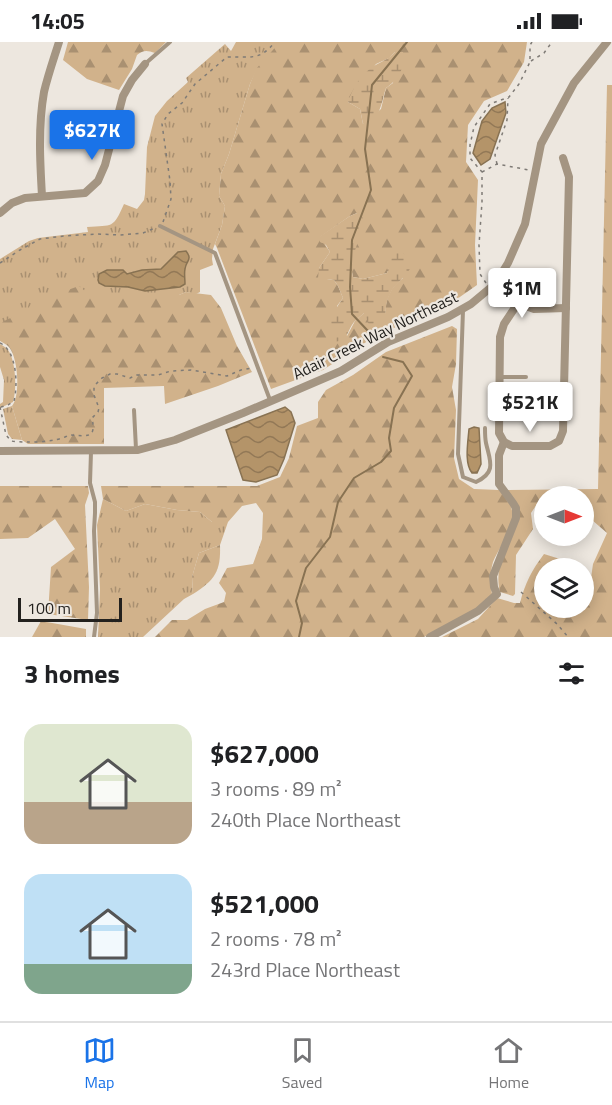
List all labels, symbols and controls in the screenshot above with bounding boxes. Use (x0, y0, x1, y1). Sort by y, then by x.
text: 14:05 (30, 4, 85, 38)
pin: $627K (50, 110, 134, 161)
text: $627K (64, 114, 120, 145)
pin: $1M (493, 268, 551, 319)
text: $1M (502, 272, 542, 303)
street label: Adair Creek Way Northeast (288, 284, 462, 385)
pin: $521K (488, 382, 572, 433)
text: $521K (502, 386, 558, 417)
north arrow (534, 486, 594, 546)
map controls (534, 486, 594, 618)
button: layers (534, 558, 594, 618)
scale bar (18, 595, 122, 622)
text: 100 m (27, 596, 71, 620)
text: 3 homes (24, 654, 120, 693)
icon: filters (555, 657, 588, 690)
text: $627,000 (210, 734, 319, 773)
icon: home (72, 748, 144, 820)
text: 3 rooms · 89 m² (210, 773, 342, 804)
text: 240th Place Northeast (210, 804, 400, 835)
text: $521,000 (210, 884, 319, 923)
icon: home (72, 898, 144, 970)
text: 2 rooms · 78 m² (210, 923, 342, 954)
text: 243rd Place Northeast (210, 954, 400, 985)
tab: Map (83, 1034, 116, 1094)
tab: Saved (282, 1034, 323, 1094)
tab: Home (488, 1034, 529, 1094)

